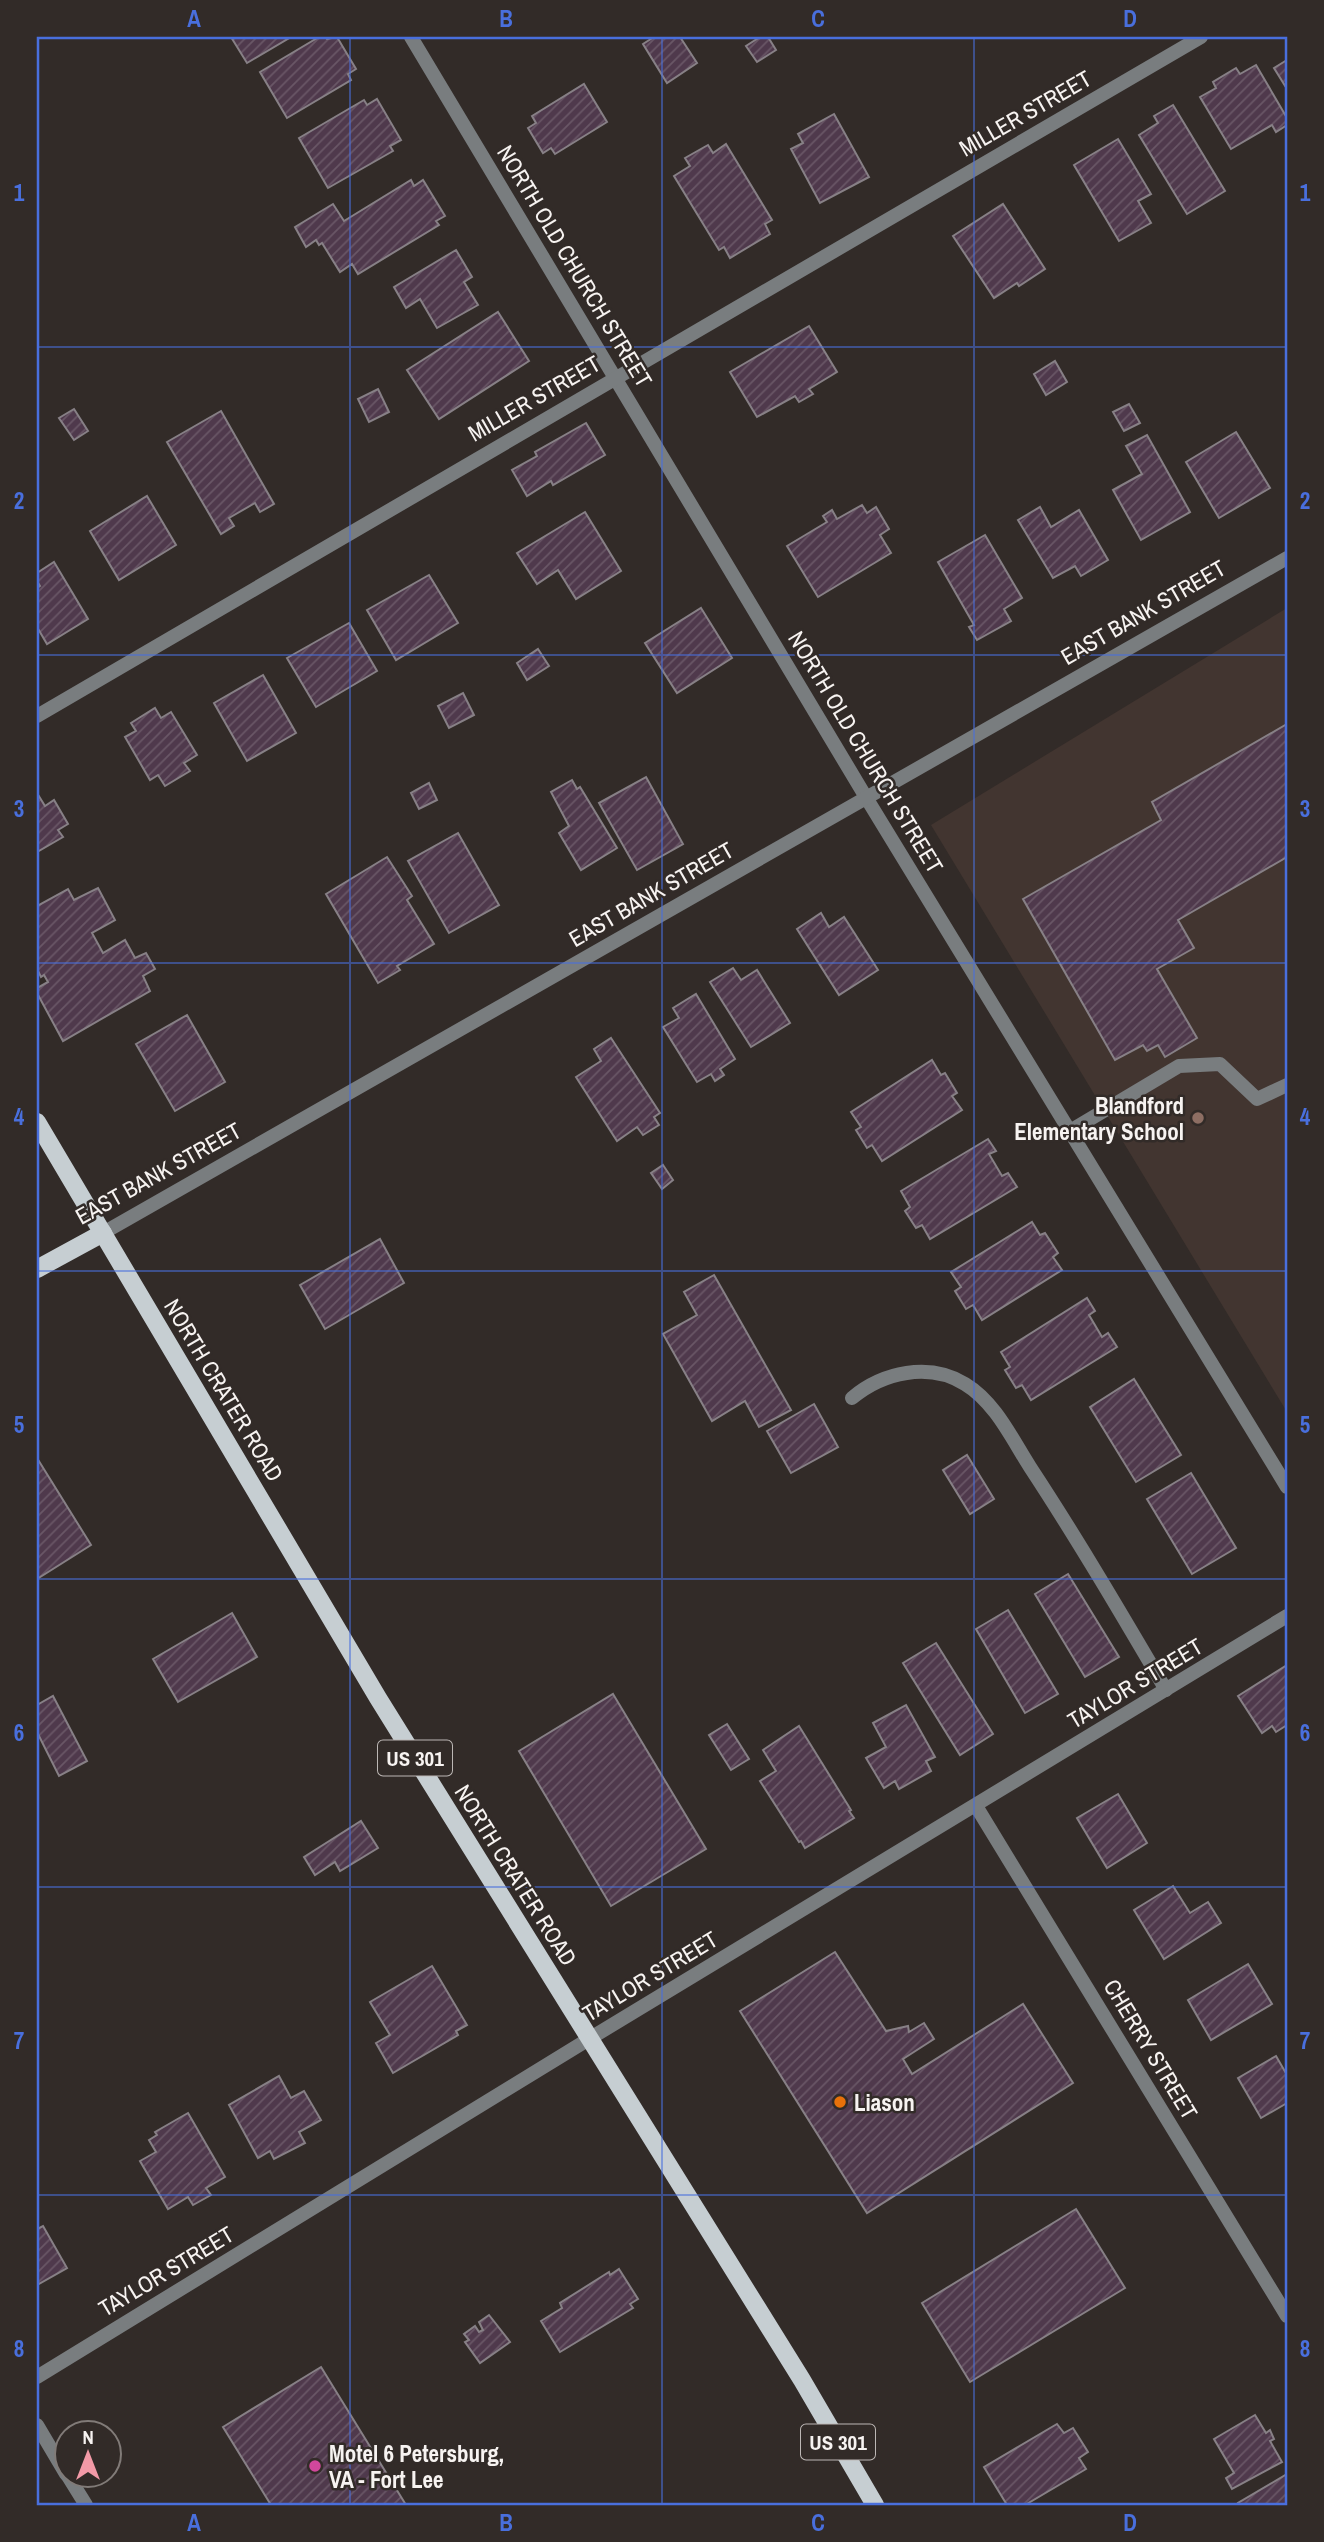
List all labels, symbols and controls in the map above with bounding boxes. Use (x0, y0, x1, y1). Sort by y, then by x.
text: A (187, 3, 201, 34)
text: B (499, 3, 513, 34)
text: C (811, 3, 825, 34)
text: D (1123, 3, 1137, 34)
street label: MILLER STREET (953, 62, 1097, 163)
street label: NORTH OLD CHURCH STREET (490, 139, 660, 393)
text: 1 (14, 177, 25, 208)
text: 1 (1300, 177, 1311, 208)
street label: MILLER STREET (462, 347, 606, 448)
text: 2 (14, 485, 24, 516)
text: 2 (1300, 485, 1310, 516)
street label: EAST BANK STREET (1055, 552, 1231, 672)
street label: NORTH OLD CHURCH STREET (781, 625, 951, 879)
text: 3 (14, 793, 24, 824)
text: 3 (1300, 793, 1310, 824)
street label: EAST BANK STREET (563, 834, 739, 954)
place label: Blandford Elementary School (1014, 1090, 1184, 1147)
text: 4 (14, 1101, 25, 1132)
text: 4 (1300, 1101, 1311, 1132)
marker: Blandford Elementary School (1190, 1110, 1206, 1126)
street label: EAST BANK STREET (69, 1114, 247, 1231)
street label: NORTH CRATER ROAD (157, 1293, 291, 1487)
text: 5 (14, 1409, 24, 1440)
text: 5 (1300, 1409, 1310, 1440)
street label: TAYLOR STREET (1062, 1630, 1209, 1736)
text: 6 (14, 1717, 24, 1748)
text: 6 (1300, 1717, 1310, 1748)
road number: US 301 (378, 1740, 452, 1776)
street label: NORTH CRATER ROAD (448, 1779, 584, 1971)
street label: TAYLOR STREET (577, 1923, 724, 2029)
street label: CHERRY STREET (1097, 1973, 1205, 2125)
text: 7 (14, 2025, 24, 2056)
text: 7 (1300, 2025, 1310, 2056)
place label: Liason (854, 2087, 915, 2118)
marker: Liason (832, 2094, 848, 2110)
street label: TAYLOR STREET (93, 2218, 240, 2324)
text: 8 (14, 2333, 24, 2364)
text: 8 (1300, 2333, 1310, 2364)
north arrow (52, 2420, 122, 2490)
text: N (82, 2424, 94, 2450)
road number: US 301 (801, 2424, 875, 2460)
place label: Motel 6 Petersburg, VA - Fort Lee (329, 2438, 504, 2495)
marker: Motel 6 Petersburg, VA - Fort Lee (307, 2458, 323, 2474)
text: A (187, 2507, 201, 2538)
text: B (499, 2507, 513, 2538)
text: C (811, 2507, 825, 2538)
text: D (1123, 2507, 1137, 2538)

